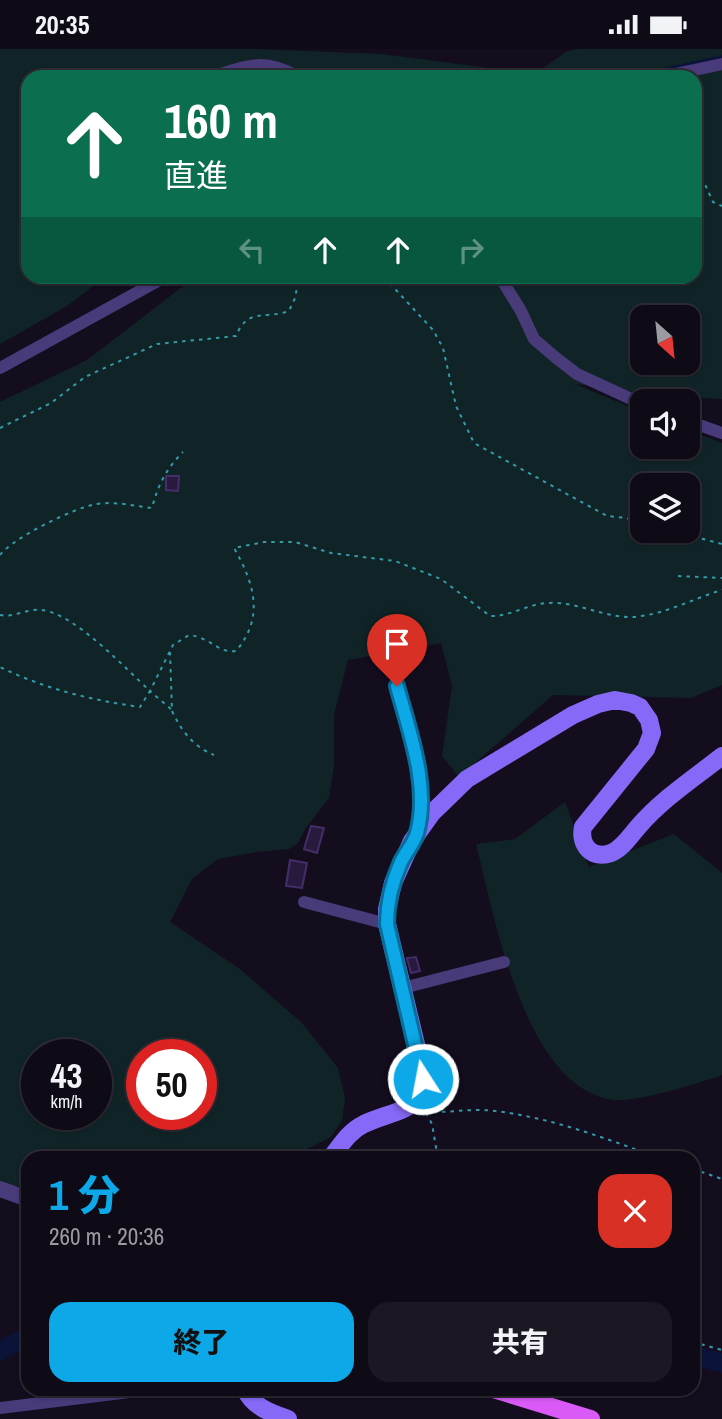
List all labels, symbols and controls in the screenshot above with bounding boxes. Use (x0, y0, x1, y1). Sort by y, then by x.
text: 20:35 (35, 7, 90, 42)
text: 160 m (164, 87, 278, 153)
icon: ahead (49, 98, 140, 189)
text: 直進 (164, 154, 228, 197)
icon: left (233, 231, 271, 269)
icon: ahead (306, 231, 344, 269)
icon: ahead (379, 231, 417, 269)
icon: right (452, 231, 490, 269)
north arrow (630, 305, 700, 375)
map controls (630, 305, 700, 543)
button: sound (630, 389, 700, 459)
button: layers (630, 473, 700, 543)
pin (367, 614, 427, 686)
icon: arrive (378, 625, 416, 663)
speed limit sign: 50 (126, 1039, 217, 1130)
position arrow (386, 1042, 460, 1116)
text: 43 (51, 1052, 82, 1099)
text: km/h (51, 1089, 83, 1114)
text: 1 分 (49, 1167, 120, 1223)
button: close (598, 1174, 672, 1248)
text: 260 m · 20:36 (49, 1221, 164, 1252)
button: 終了 (49, 1302, 354, 1382)
button: 共有 (368, 1302, 672, 1382)

